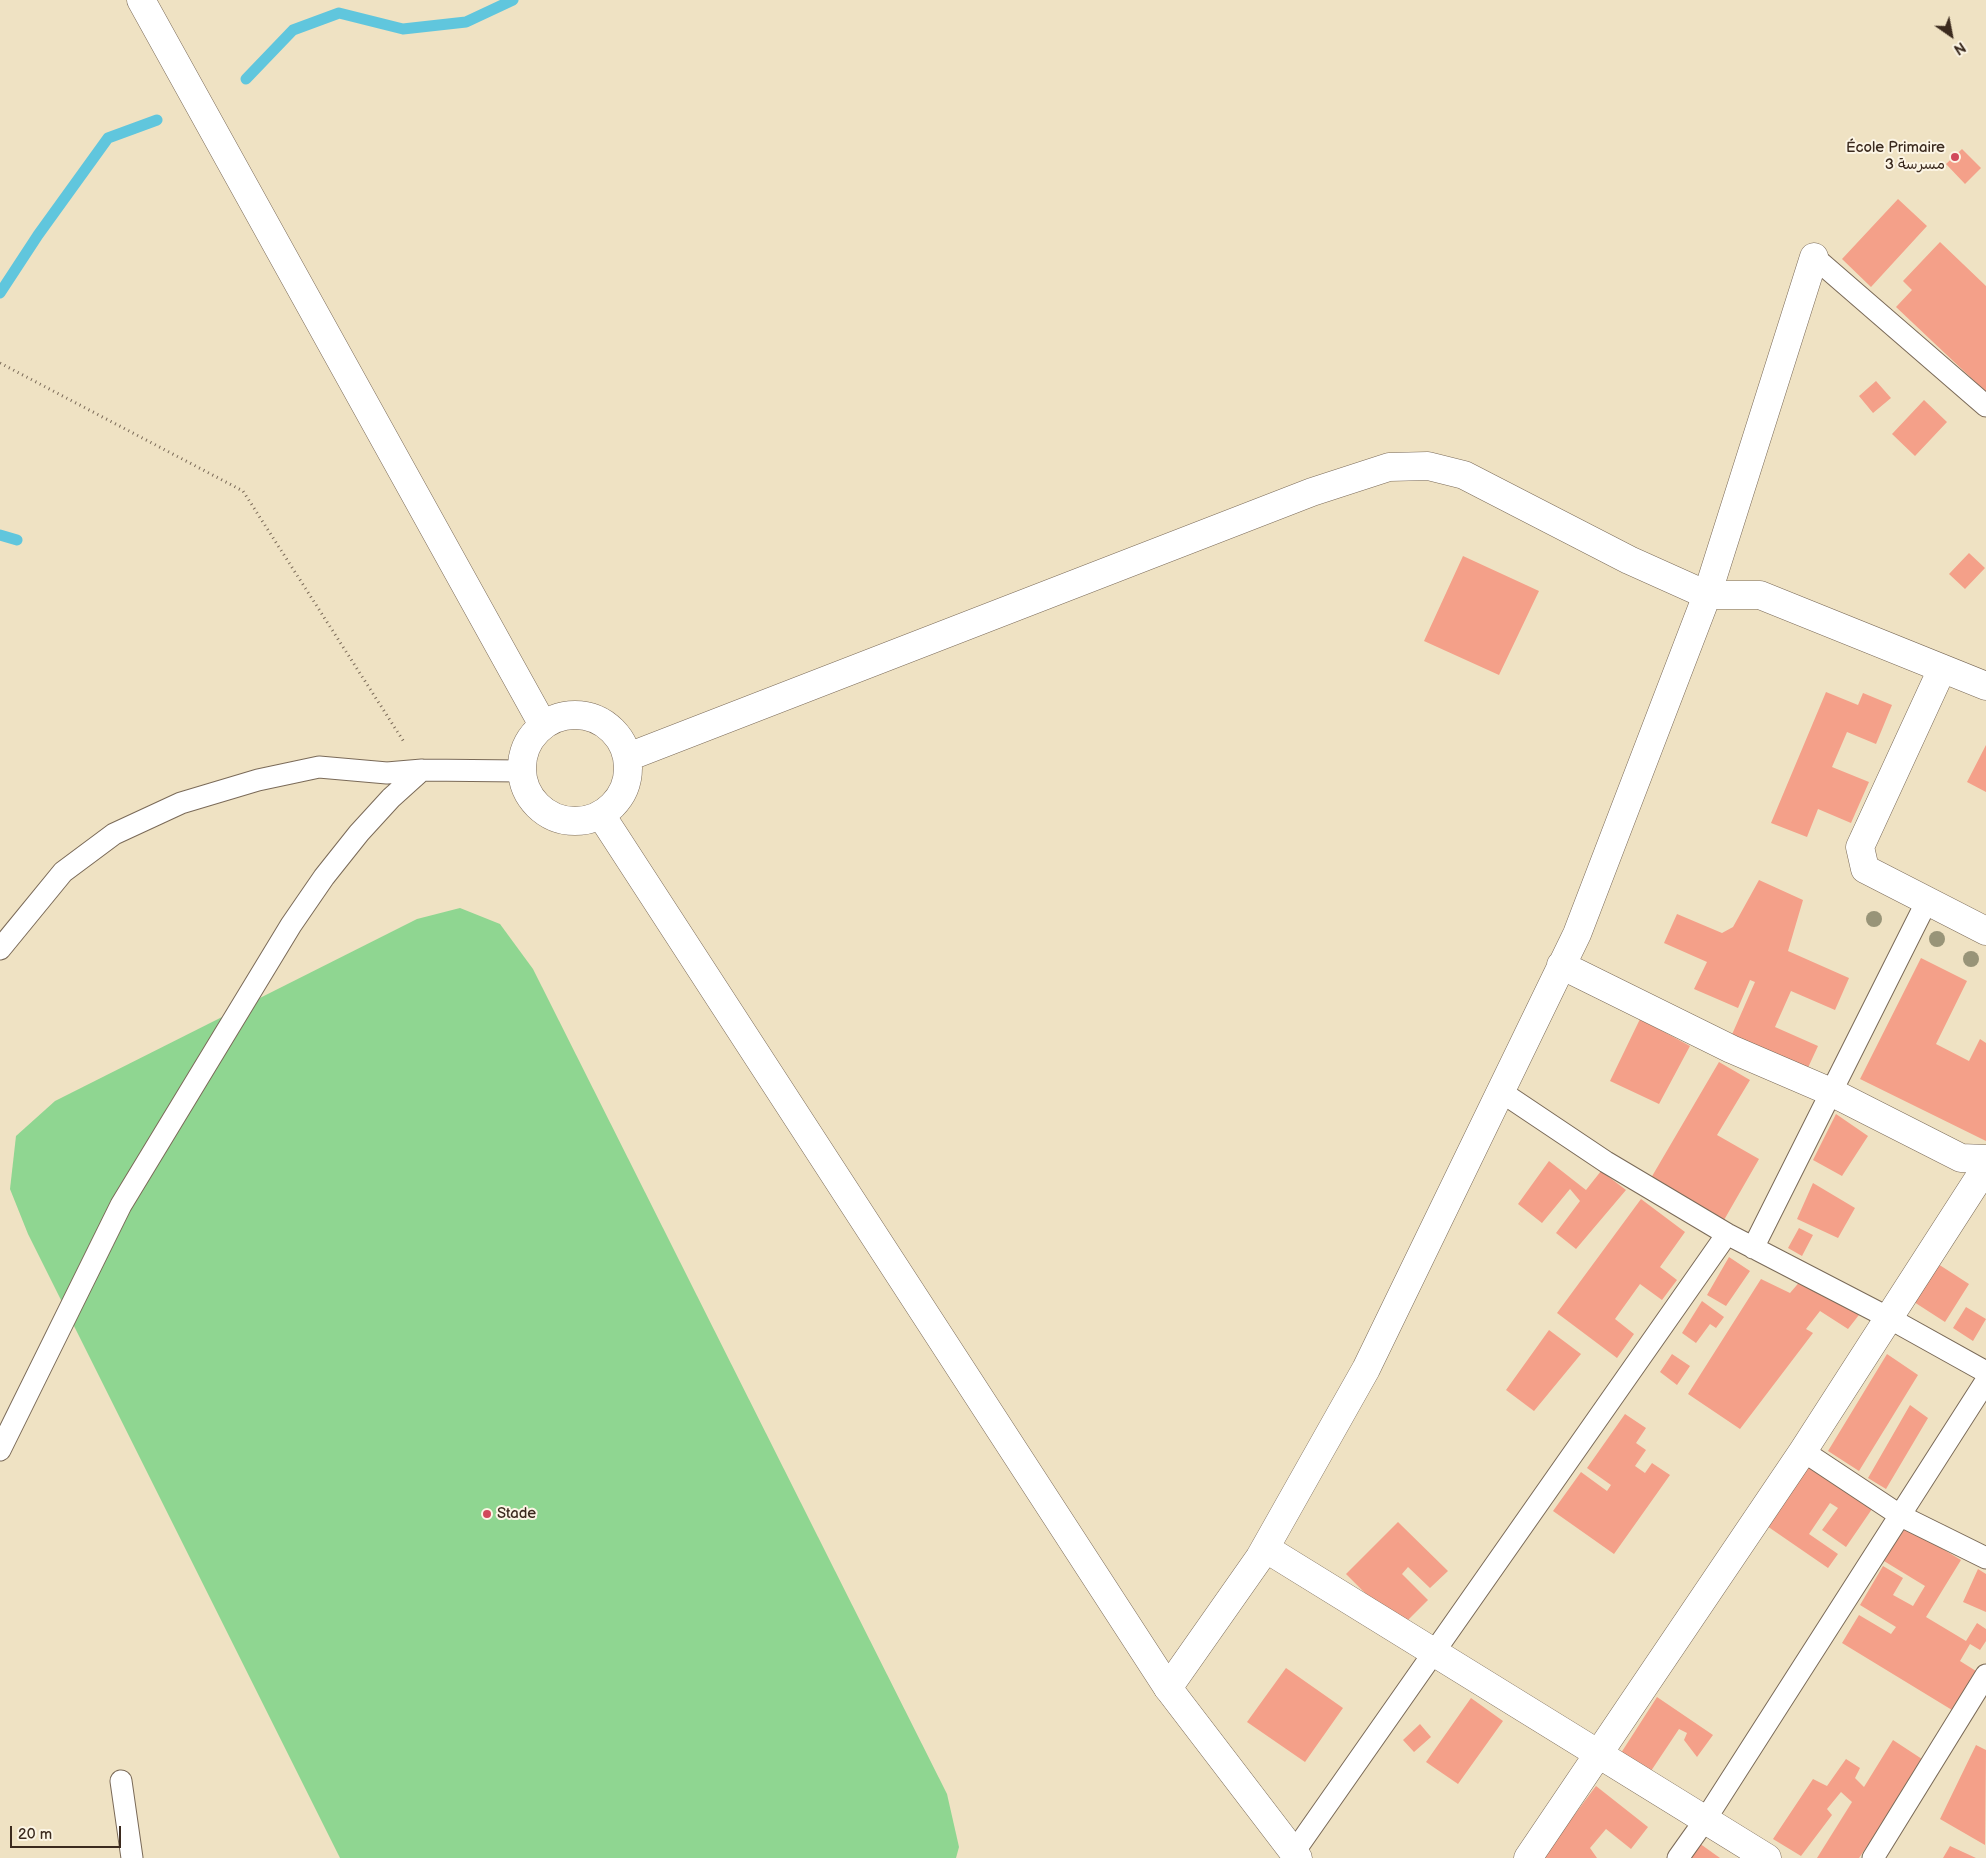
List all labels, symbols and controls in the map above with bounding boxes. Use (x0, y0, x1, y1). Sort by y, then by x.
north arrow (1926, 10, 1976, 60)
text: N (1950, 38, 1968, 58)
place label: École Primaire 3 مسرسة (1846, 139, 1945, 174)
marker: École Primaire 3 مسرسة (1949, 151, 1961, 163)
place label: Stade (497, 1505, 536, 1523)
marker: Stade (481, 1508, 493, 1520)
scale bar (12, 1816, 124, 1848)
text: 20 m (18, 1825, 52, 1844)

